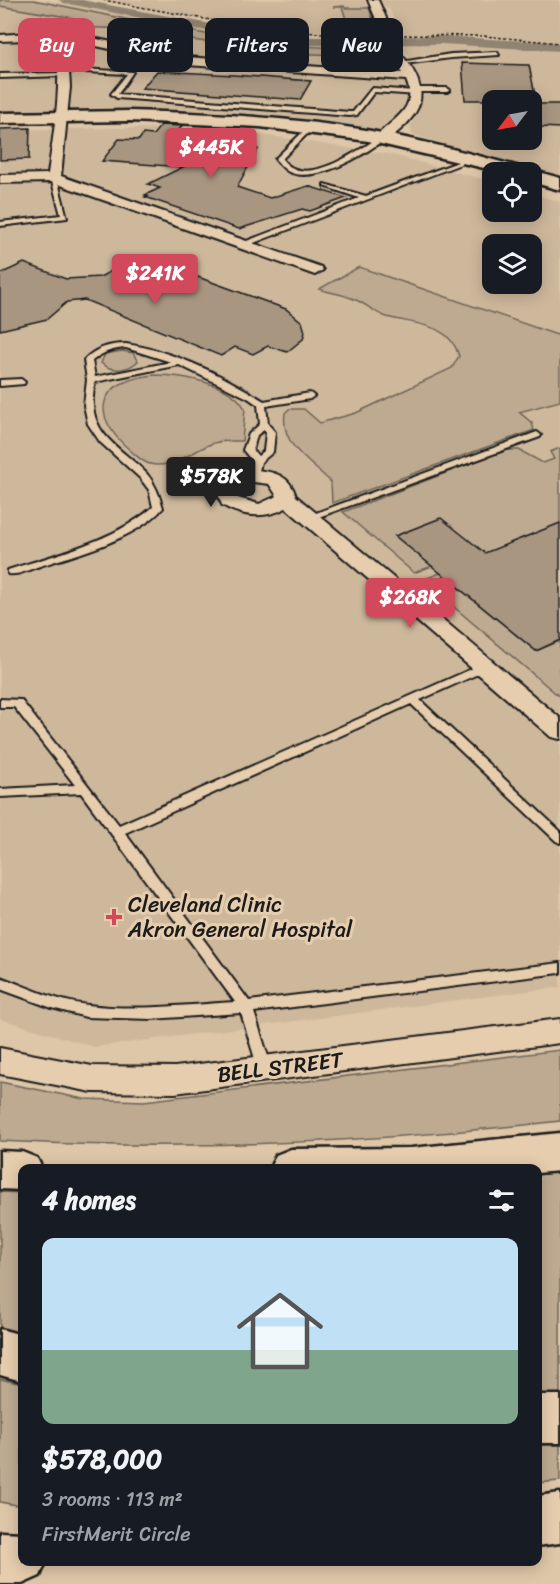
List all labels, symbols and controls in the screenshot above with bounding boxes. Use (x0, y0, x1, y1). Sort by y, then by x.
chip: Buy (18, 18, 95, 72)
chip: Rent (107, 18, 193, 72)
chip: Filters (205, 18, 309, 72)
chip: New (321, 18, 403, 72)
north arrow (482, 90, 542, 150)
map controls (482, 90, 542, 294)
pin: $445K (169, 128, 253, 179)
text: $445K (180, 130, 242, 165)
button: locate (482, 162, 542, 222)
button: layers (482, 234, 542, 294)
pin: $241K (113, 254, 197, 305)
text: $241K (126, 256, 184, 291)
pin: $578K (169, 457, 253, 508)
text: $578K (180, 459, 242, 494)
pin: $268K (368, 578, 452, 629)
text: $268K (380, 580, 440, 615)
place label: Cleveland Clinic Akron General Hospital (127, 885, 353, 949)
marker: Cleveland Clinic Akron General Hospital (105, 908, 123, 926)
street label: BELL STREET (215, 1040, 347, 1094)
text: 4 homes (42, 1177, 136, 1223)
icon: filters (485, 1184, 518, 1217)
icon: home (226, 1277, 334, 1385)
text: $578,000 (42, 1436, 162, 1482)
text: 3 rooms · 113 m² (42, 1482, 183, 1517)
text: FirstMerit Circle (42, 1517, 191, 1552)

